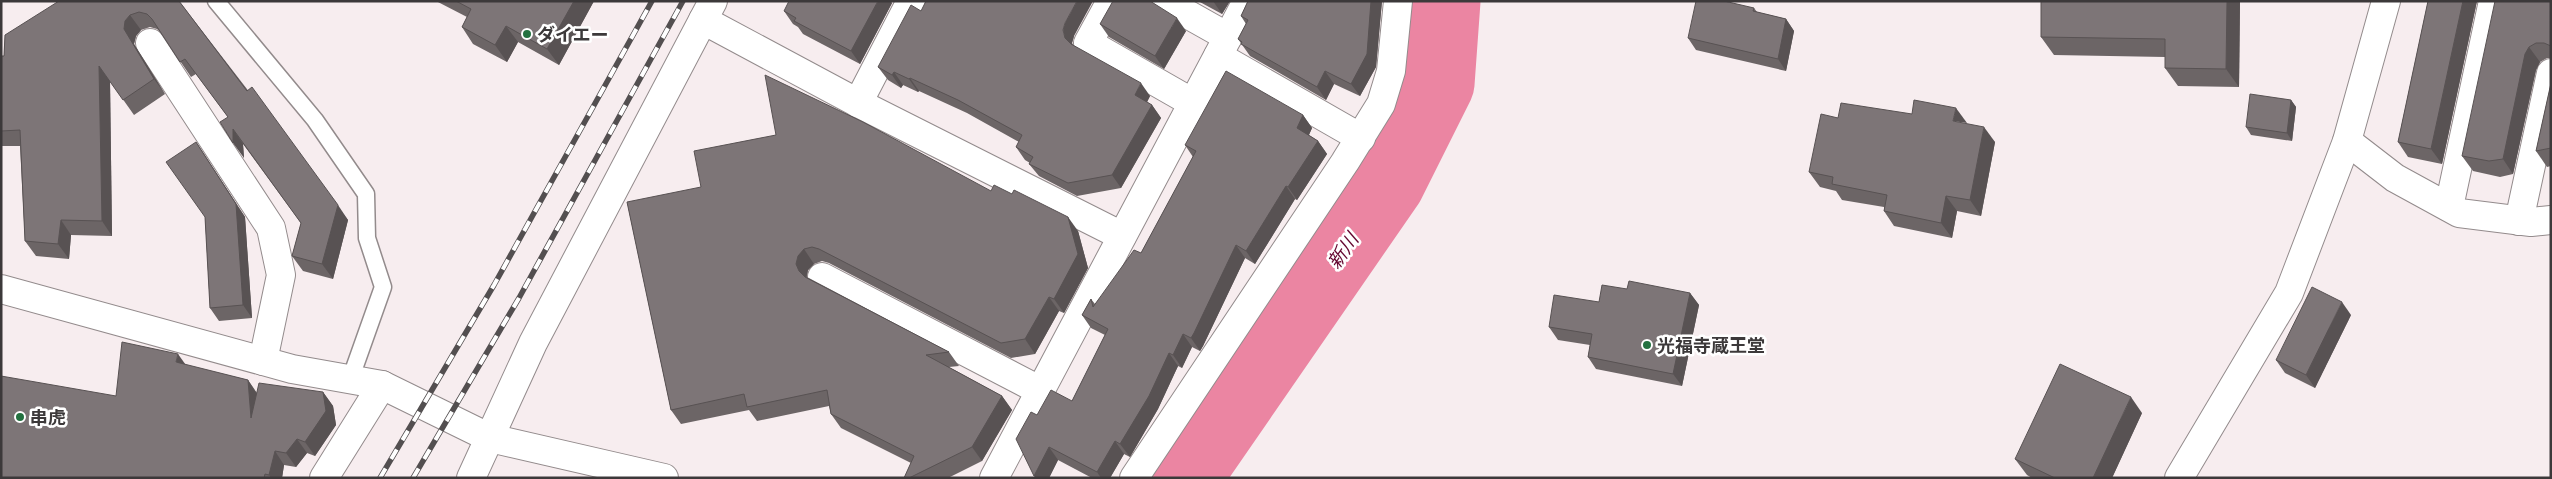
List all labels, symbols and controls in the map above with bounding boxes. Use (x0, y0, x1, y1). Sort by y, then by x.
place label: ダイエー (537, 22, 609, 47)
marker: ダイエー (521, 28, 533, 40)
water label: 新川 (1321, 226, 1366, 274)
place label: 光福寺蔵王堂 (1657, 333, 1765, 358)
marker: 光福寺蔵王堂 (1641, 339, 1653, 351)
place label: 串虎 (30, 405, 66, 430)
marker: 串虎 (14, 411, 26, 423)

